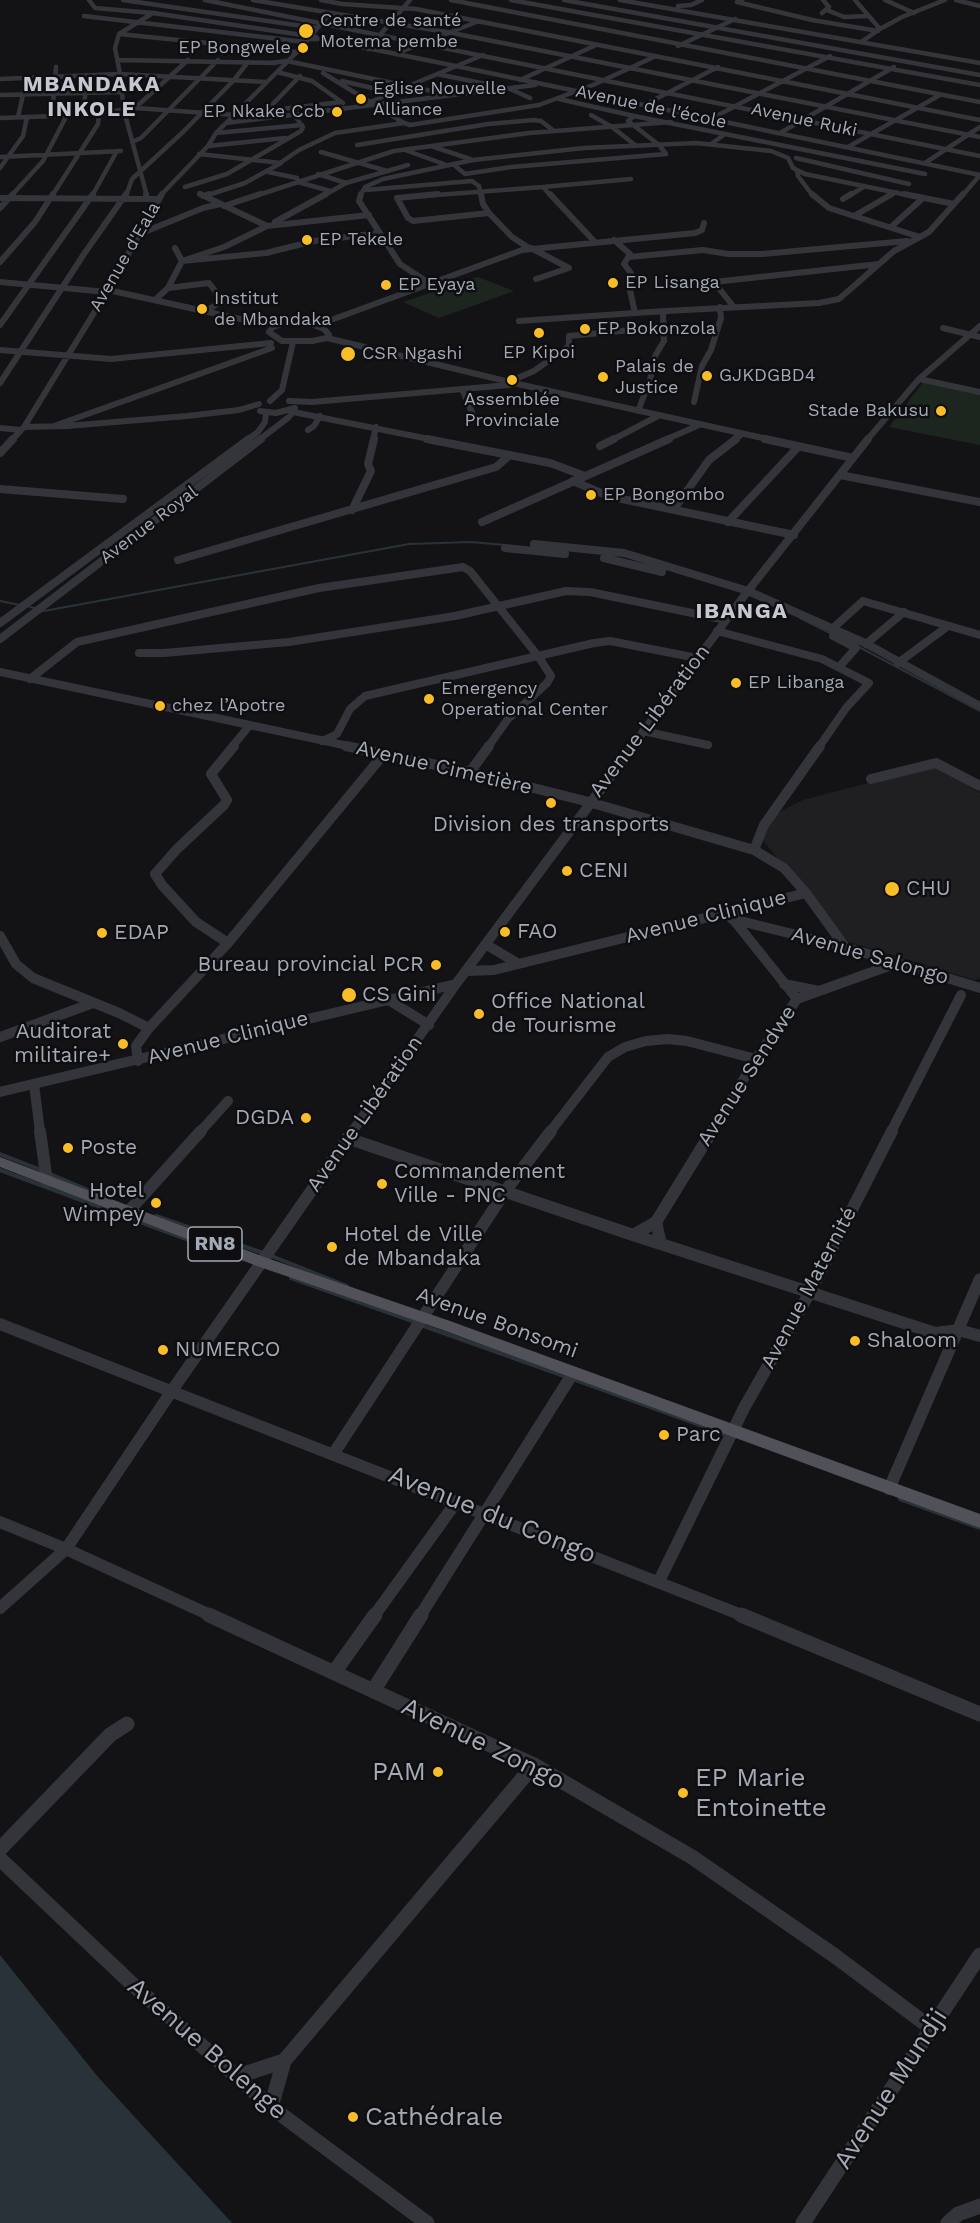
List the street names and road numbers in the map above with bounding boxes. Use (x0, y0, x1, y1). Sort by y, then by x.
street label: Avenue de l'école (574, 80, 728, 134)
street label: Avenue Ruki (749, 98, 859, 142)
street label: Avenue d'Eala (85, 198, 165, 316)
street label: Avenue Royal (96, 481, 202, 569)
street label: Avenue Libération (584, 640, 716, 802)
street label: Avenue Cimetière (353, 735, 535, 801)
street label: Avenue Clinique (623, 885, 789, 949)
street label: Avenue Salongo (788, 922, 952, 990)
street label: Avenue Sendwe (692, 1001, 802, 1151)
street label: Avenue Clinique (145, 1006, 311, 1070)
street label: Avenue Libération (302, 1031, 428, 1197)
street label: Avenue Maternité (756, 1203, 862, 1373)
road number: RN8 (188, 1227, 242, 1261)
street label: Avenue Bonsomi (413, 1282, 581, 1364)
street label: Avenue du Congo (384, 1459, 600, 1571)
street label: Avenue Zongo (396, 1691, 570, 1797)
street label: Avenue Bolenge (121, 1971, 293, 2127)
street label: Avenue Mundji (828, 2003, 954, 2175)

